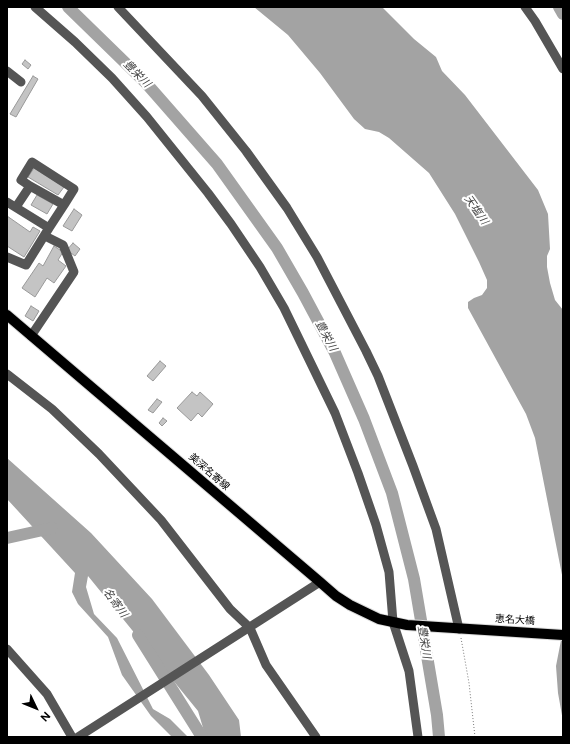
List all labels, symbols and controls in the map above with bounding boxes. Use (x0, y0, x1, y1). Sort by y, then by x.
water label: 豊栄川 (121, 58, 153, 90)
water label: 天塩川 (461, 193, 491, 227)
water label: 豊栄川 (312, 318, 340, 354)
street label: 美深名寄線 (186, 451, 232, 493)
water label: 名寄川 (100, 586, 130, 620)
street label: 恵名大橋 (495, 613, 535, 627)
water label: 豊栄川 (415, 625, 433, 659)
north arrow (16, 688, 56, 728)
text: N (37, 709, 53, 724)

